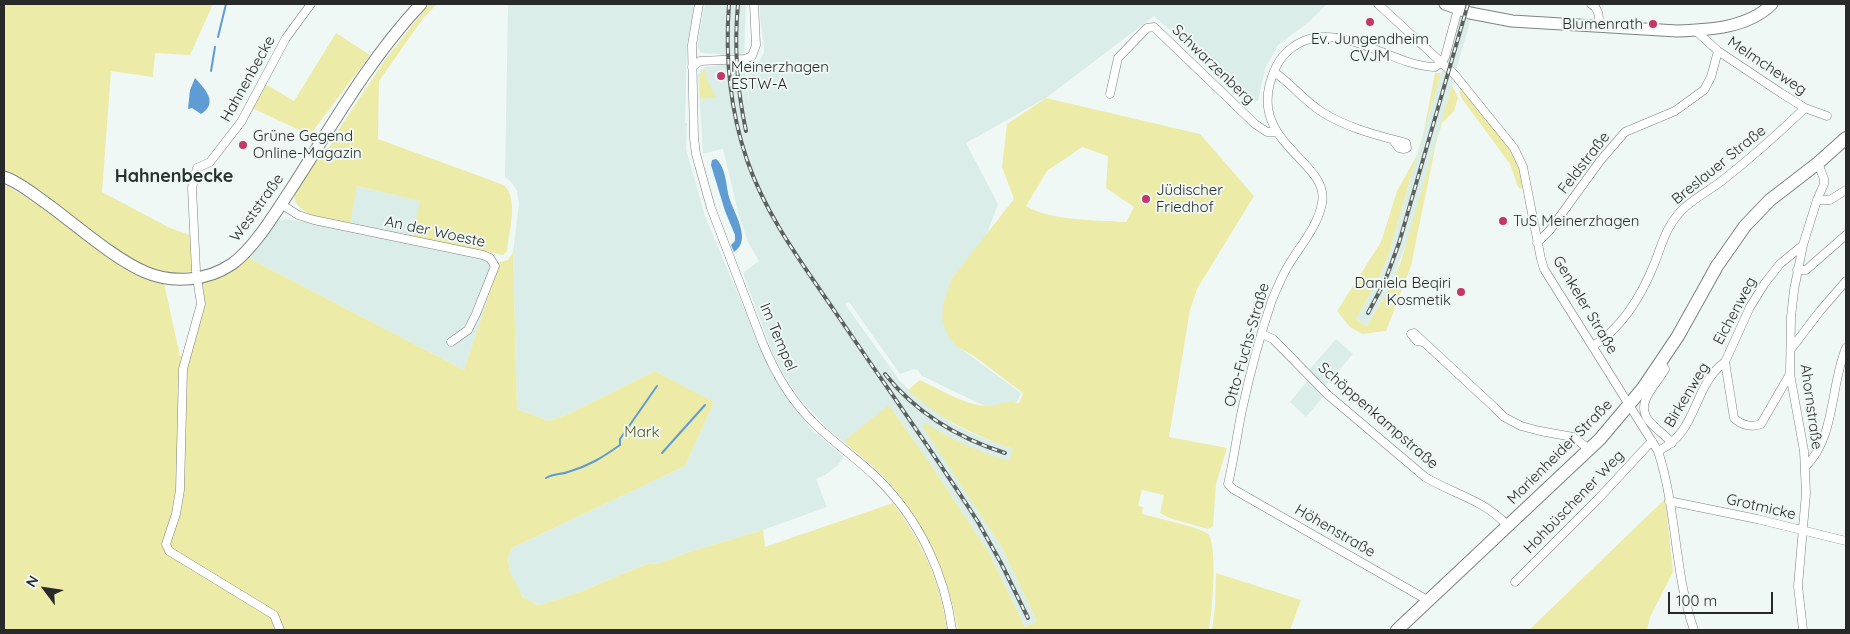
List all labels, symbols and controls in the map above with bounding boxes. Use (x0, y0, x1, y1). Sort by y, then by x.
place label: Blumenrath (1562, 15, 1643, 33)
marker: Ev. Jungendheim CVJM (1364, 16, 1376, 28)
marker: Blumenrath (1647, 18, 1659, 30)
street label: Schwarzenberg (1168, 21, 1258, 109)
place label: Ev. Jungendheim CVJM (1311, 30, 1429, 65)
street label: Hahnenbecke (217, 33, 279, 125)
street label: Melmcheweg (1724, 33, 1810, 99)
place label: Meinerzhagen ESTW-A (731, 58, 829, 93)
marker: Meinerzhagen ESTW-A (715, 70, 727, 82)
street label: Breslauer Straße (1668, 122, 1770, 208)
place label: Grüne Gegend Online-Magazin (253, 127, 362, 162)
street label: Feldstraße (1554, 128, 1614, 198)
marker: Grüne Gegend Online-Magazin (237, 139, 249, 151)
district label: Hahnenbecke (115, 166, 233, 188)
street label: Weststraße (226, 171, 288, 245)
place label: Jüdischer Friedhof (1156, 181, 1223, 216)
marker: Jüdischer Friedhof (1140, 193, 1152, 205)
place label: TuS Meinerzhagen (1513, 212, 1639, 230)
street label: An der Woeste (383, 213, 487, 251)
marker: TuS Meinerzhagen (1497, 215, 1509, 227)
street label: Genkeler Straße (1549, 253, 1621, 357)
place label: Daniela Beqiri Kosmetik (1355, 274, 1451, 309)
street label: Eichenweg (1710, 274, 1760, 348)
street label: Otto-Fuchs-Straße (1221, 281, 1273, 409)
marker: Daniela Beqiri Kosmetik (1455, 286, 1467, 298)
street label: Im Tempel (756, 300, 800, 374)
street label: Schöppenkampstraße (1314, 359, 1442, 473)
street label: Birkenweg (1661, 359, 1713, 431)
street label: Ahornstraße (1796, 363, 1826, 451)
street label: Marienheider Straße (1504, 396, 1616, 508)
park label: Mark (624, 423, 660, 441)
street label: Hohbüschener Weg (1520, 447, 1628, 557)
street label: Grotmicke (1724, 490, 1798, 524)
street label: Höhenstraße (1292, 501, 1378, 561)
north arrow (20, 564, 70, 614)
text: N (22, 572, 43, 590)
scale bar (1670, 582, 1775, 614)
text: 100 m (1676, 591, 1717, 610)

